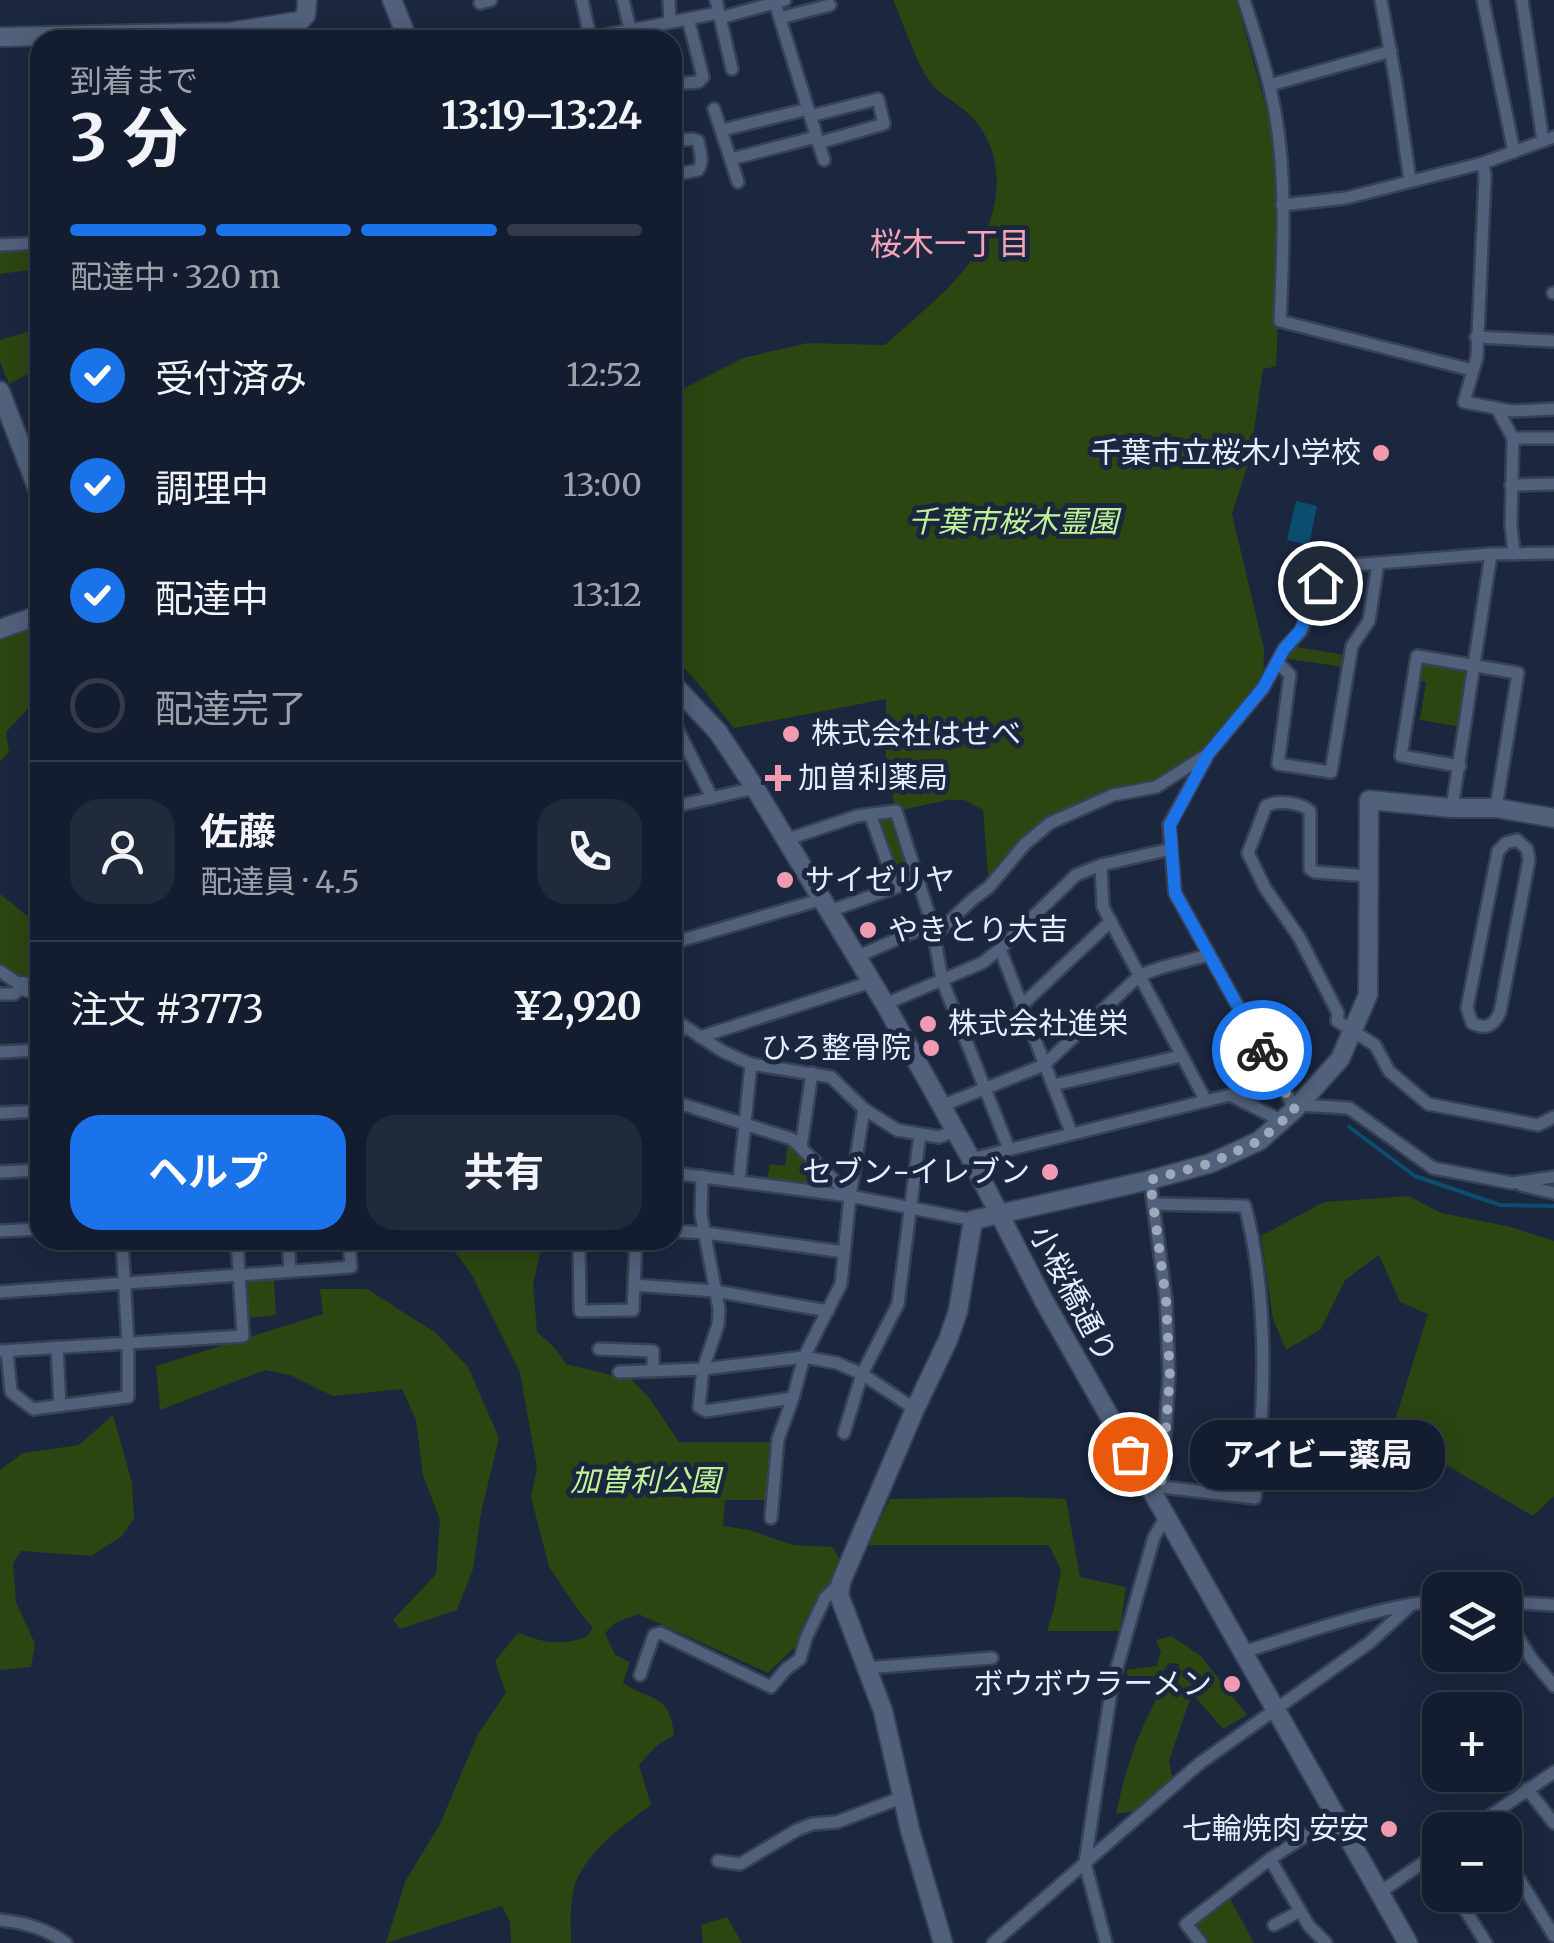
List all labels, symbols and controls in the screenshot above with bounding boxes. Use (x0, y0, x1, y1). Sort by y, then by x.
text: 到着まで (70, 61, 198, 101)
text: 13:19–13:24 (441, 92, 642, 139)
text: 3 分 (70, 97, 188, 179)
district label: 桜木一丁目 (870, 224, 1030, 264)
text: 配達中 · 320 m (70, 257, 280, 297)
icon: check (70, 348, 125, 403)
text: 受付済み (155, 355, 307, 402)
text: 12:52 (566, 355, 642, 395)
place label: 千葉市立桜木小学校 (1091, 433, 1361, 471)
marker: 千葉市立桜木小学校 (1370, 442, 1392, 464)
icon: check (70, 458, 125, 513)
text: 調理中 (155, 465, 269, 512)
text: 13:00 (563, 465, 642, 505)
park label: 千葉市桜木霊園 (908, 502, 1122, 540)
pin (1278, 541, 1363, 626)
icon: home (1293, 556, 1348, 611)
icon: check (70, 568, 125, 623)
text: 配達中 (155, 575, 269, 622)
text: 13:12 (572, 575, 642, 615)
text: 配達完了 (155, 685, 307, 732)
place label: 株式会社はせべ (811, 714, 1021, 752)
marker: 株式会社はせべ (780, 723, 802, 745)
place label: 加曽利薬局 (798, 758, 948, 796)
marker: 加曽利薬局 (767, 767, 789, 789)
button: person (70, 799, 175, 904)
button: phone (537, 799, 642, 904)
text: 佐藤 (200, 808, 276, 855)
place label: サイゼリヤ (805, 860, 955, 898)
text: 配達員 · 4.5 (200, 862, 360, 902)
marker: サイゼリヤ (774, 869, 796, 891)
place label: やきとり大吉 (888, 910, 1068, 948)
marker: やきとり大吉 (857, 919, 879, 941)
text: ¥2,920 (513, 983, 642, 1030)
text: 注文 #3773 (70, 986, 264, 1033)
courier (1212, 1000, 1312, 1100)
place label: 株式会社進栄 (948, 1004, 1128, 1042)
marker: 株式会社進栄 (917, 1013, 939, 1035)
icon: bike (1235, 1023, 1290, 1078)
place label: ひろ整骨院 (761, 1028, 911, 1066)
marker: ひろ整骨院 (920, 1037, 942, 1059)
button: ヘルプ (70, 1115, 346, 1230)
button: 共有 (366, 1115, 642, 1230)
place label: セブン-イレブン (803, 1152, 1030, 1190)
marker: セブン-イレブン (1039, 1161, 1061, 1183)
street label: 小桜橋通り (1022, 1218, 1126, 1369)
pin (1088, 1412, 1173, 1497)
callout: アイビー薬局 (1190, 1419, 1445, 1489)
icon: bag (1103, 1427, 1158, 1482)
text: アイビー薬局 (1222, 1435, 1413, 1475)
park label: 加曽利公園 (570, 1461, 724, 1499)
map controls (1422, 1572, 1522, 1912)
button: layers (1422, 1572, 1522, 1672)
place label: ボウボウラーメン (973, 1664, 1212, 1702)
marker: ボウボウラーメン (1221, 1673, 1243, 1695)
button: + (1422, 1692, 1522, 1792)
place label: 七輪焼肉 安安 (1182, 1809, 1369, 1847)
button: − (1422, 1812, 1522, 1912)
marker: 七輪焼肉 安安 (1378, 1818, 1400, 1840)

